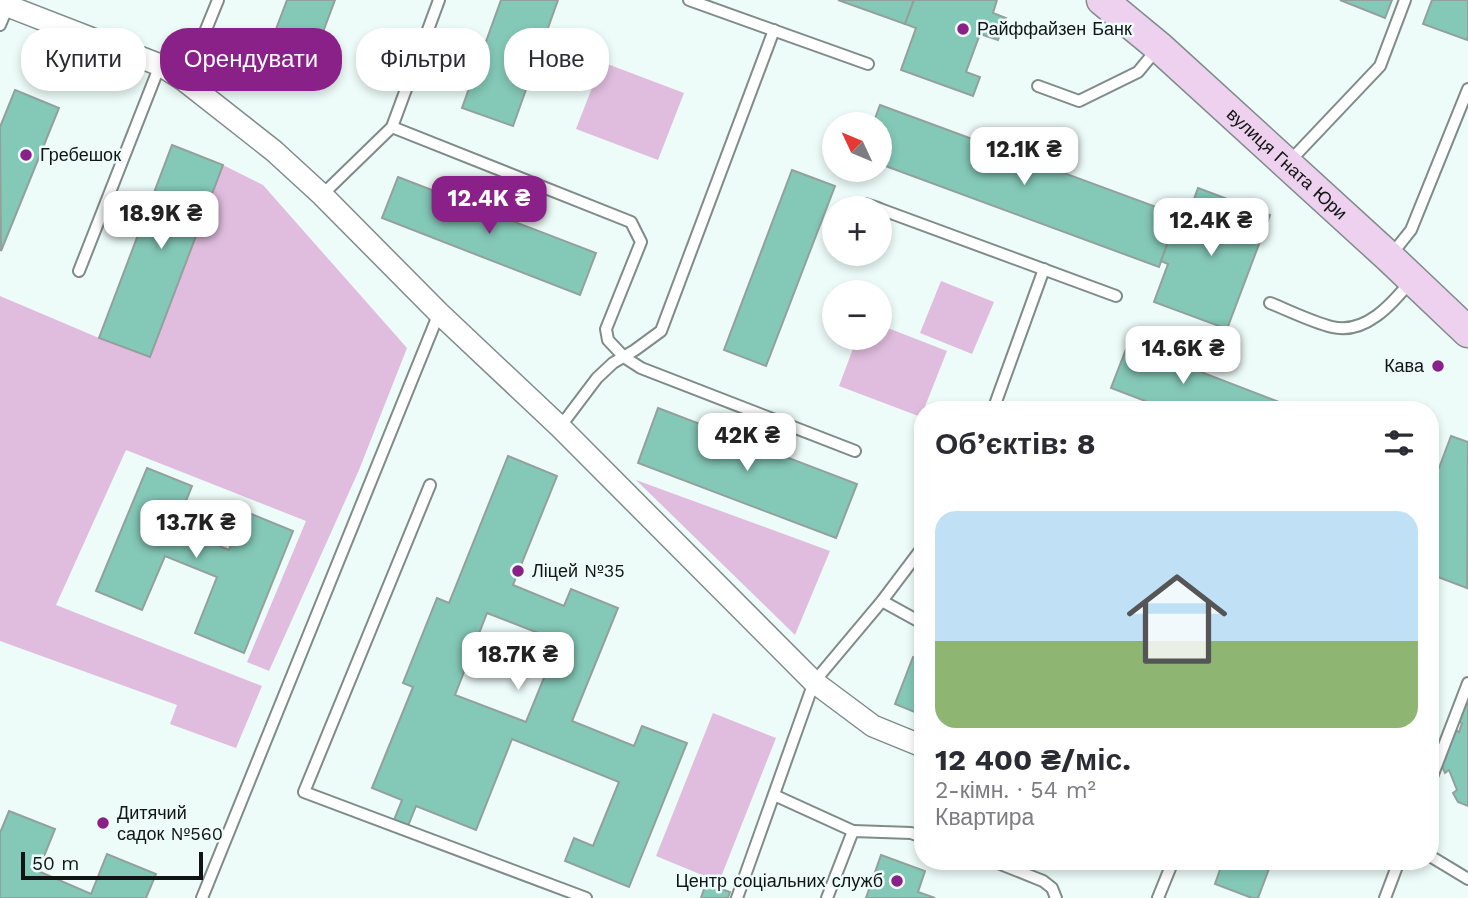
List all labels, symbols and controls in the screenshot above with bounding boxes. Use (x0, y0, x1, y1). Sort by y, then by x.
place label: Райффайзен Банк (977, 18, 1132, 39)
marker: Райффайзен Банк (955, 21, 971, 37)
chip: Купити (21, 28, 146, 91)
chip: Орендувати (160, 28, 342, 91)
chip: Фільтри (356, 28, 490, 91)
chip: Нове (504, 28, 609, 91)
street label: вулиця Гната Юри (1223, 103, 1352, 223)
north arrow (822, 112, 892, 182)
map controls (822, 112, 892, 350)
pin: 12.1K ₴ (959, 128, 1089, 187)
text: 12.1K ₴ (986, 136, 1062, 163)
place label: Гребешок (40, 144, 121, 165)
marker: Гребешок (18, 147, 34, 163)
pin: 12.4K ₴ (424, 176, 554, 236)
text: 12.4K ₴ (448, 185, 530, 212)
pin: 18.9K ₴ (96, 191, 226, 251)
button: + (822, 196, 892, 266)
pin: 12.4K ₴ (1146, 198, 1276, 258)
text: 18.9K ₴ (120, 200, 202, 227)
text: 12.4K ₴ (1170, 207, 1252, 234)
button: − (822, 280, 892, 350)
pin: 14.6K ₴ (1118, 326, 1248, 386)
text: 14.6K ₴ (1141, 335, 1225, 362)
place label: Кава (1384, 355, 1425, 376)
marker: Кава (1430, 358, 1446, 374)
pin: 42K ₴ (698, 414, 796, 473)
text: 42K ₴ (714, 422, 780, 449)
icon: filters (1380, 424, 1418, 462)
text: Об’єктів: 8 (935, 426, 1096, 461)
pin: 13.7K ₴ (131, 500, 261, 560)
text: 13.7K ₴ (156, 509, 236, 536)
icon: home (1114, 556, 1240, 682)
place label: Ліцей №35 (532, 560, 625, 581)
marker: Ліцей №35 (510, 563, 526, 579)
pin: 18.7K ₴ (453, 632, 583, 692)
text: 18.7K ₴ (478, 641, 558, 668)
text: 12 400 ₴/міс. (935, 742, 1131, 777)
text: 2-кімн. · 54 m² (935, 777, 1096, 804)
place label: Дитячий садок №560 (117, 802, 223, 844)
text: Квартира (935, 804, 1034, 831)
marker: Дитячий садок №560 (95, 815, 111, 831)
scale bar (21, 849, 203, 881)
text: 50 m (32, 852, 79, 875)
place label: Центр соціальних служб (676, 870, 883, 891)
marker: Центр соціальних служб (889, 873, 905, 889)

